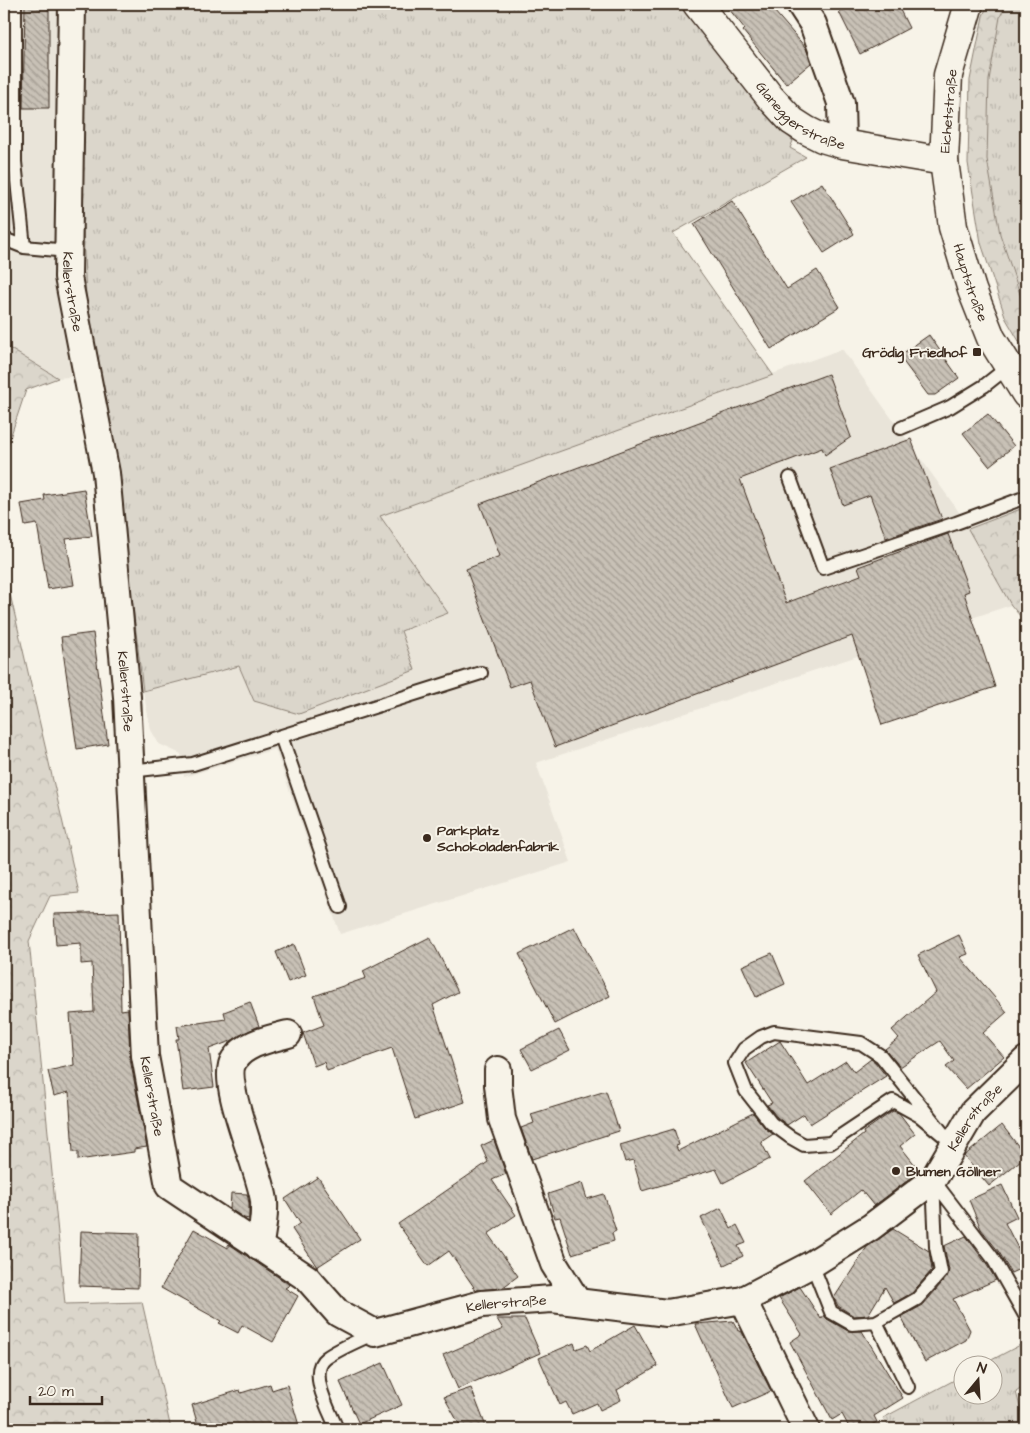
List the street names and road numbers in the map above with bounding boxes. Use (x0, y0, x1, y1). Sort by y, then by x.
street label: Eichetstraße (935, 68, 963, 154)
street label: Glaneggerstraße (751, 78, 848, 156)
street label: Hauptstraße (948, 241, 993, 325)
street label: Kellerstraße (57, 251, 87, 334)
street label: Kellerstraße (112, 650, 138, 733)
street label: Kellerstraße (134, 1055, 169, 1138)
street label: Kellerstraße (943, 1079, 1008, 1155)
street label: Kellerstraße (464, 1290, 548, 1319)

